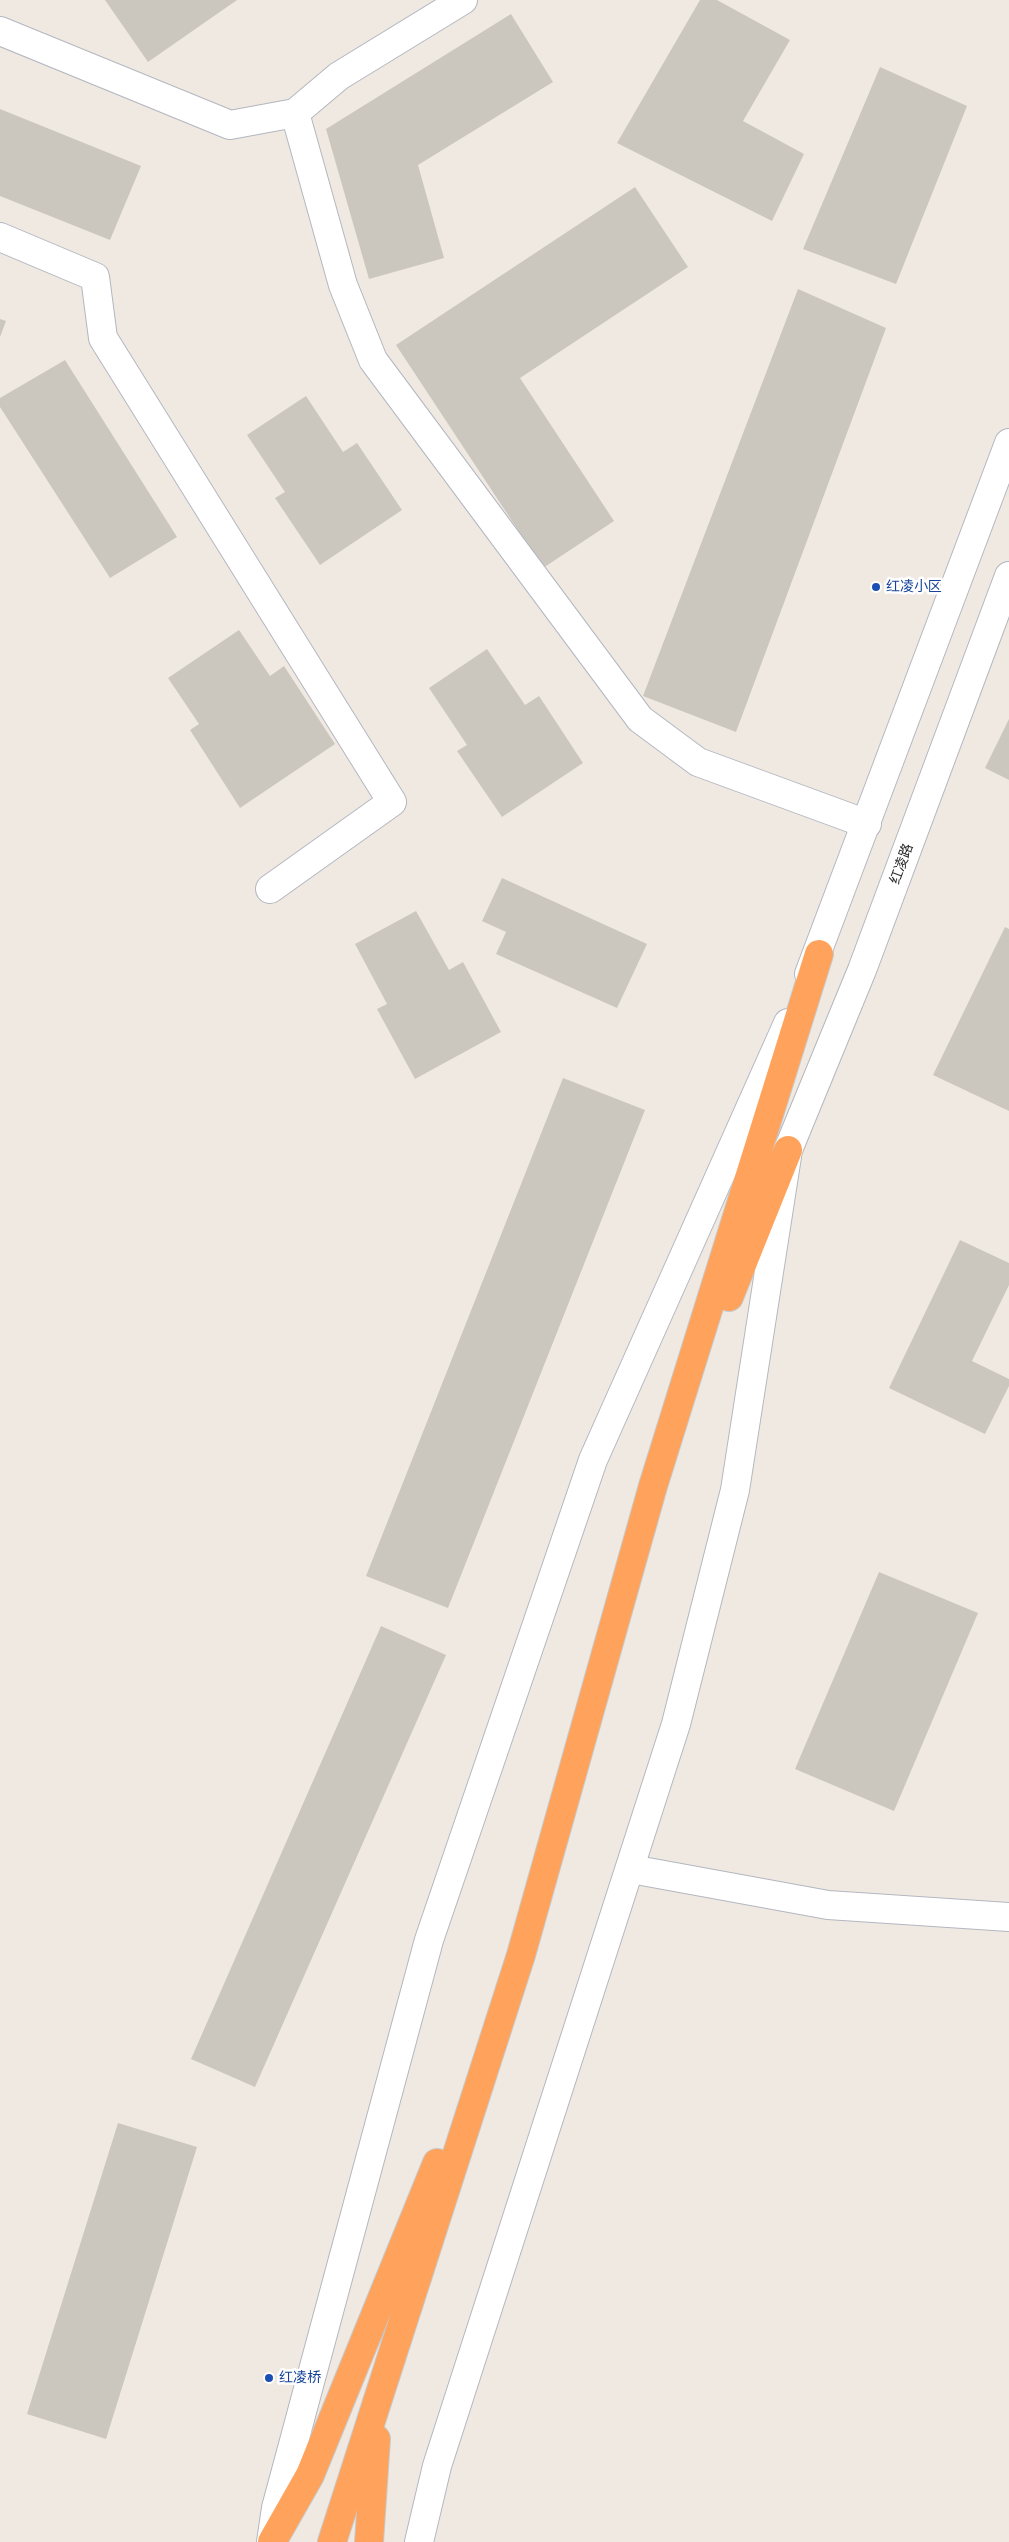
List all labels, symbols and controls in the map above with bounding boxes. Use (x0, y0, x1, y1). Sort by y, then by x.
place label: 红凌小区 (886, 579, 942, 595)
marker: 红凌小区 (870, 581, 882, 593)
street label: 红凌路 (887, 841, 917, 887)
place label: 红凌桥 (279, 2370, 321, 2386)
marker: 红凌桥 (263, 2372, 275, 2384)

